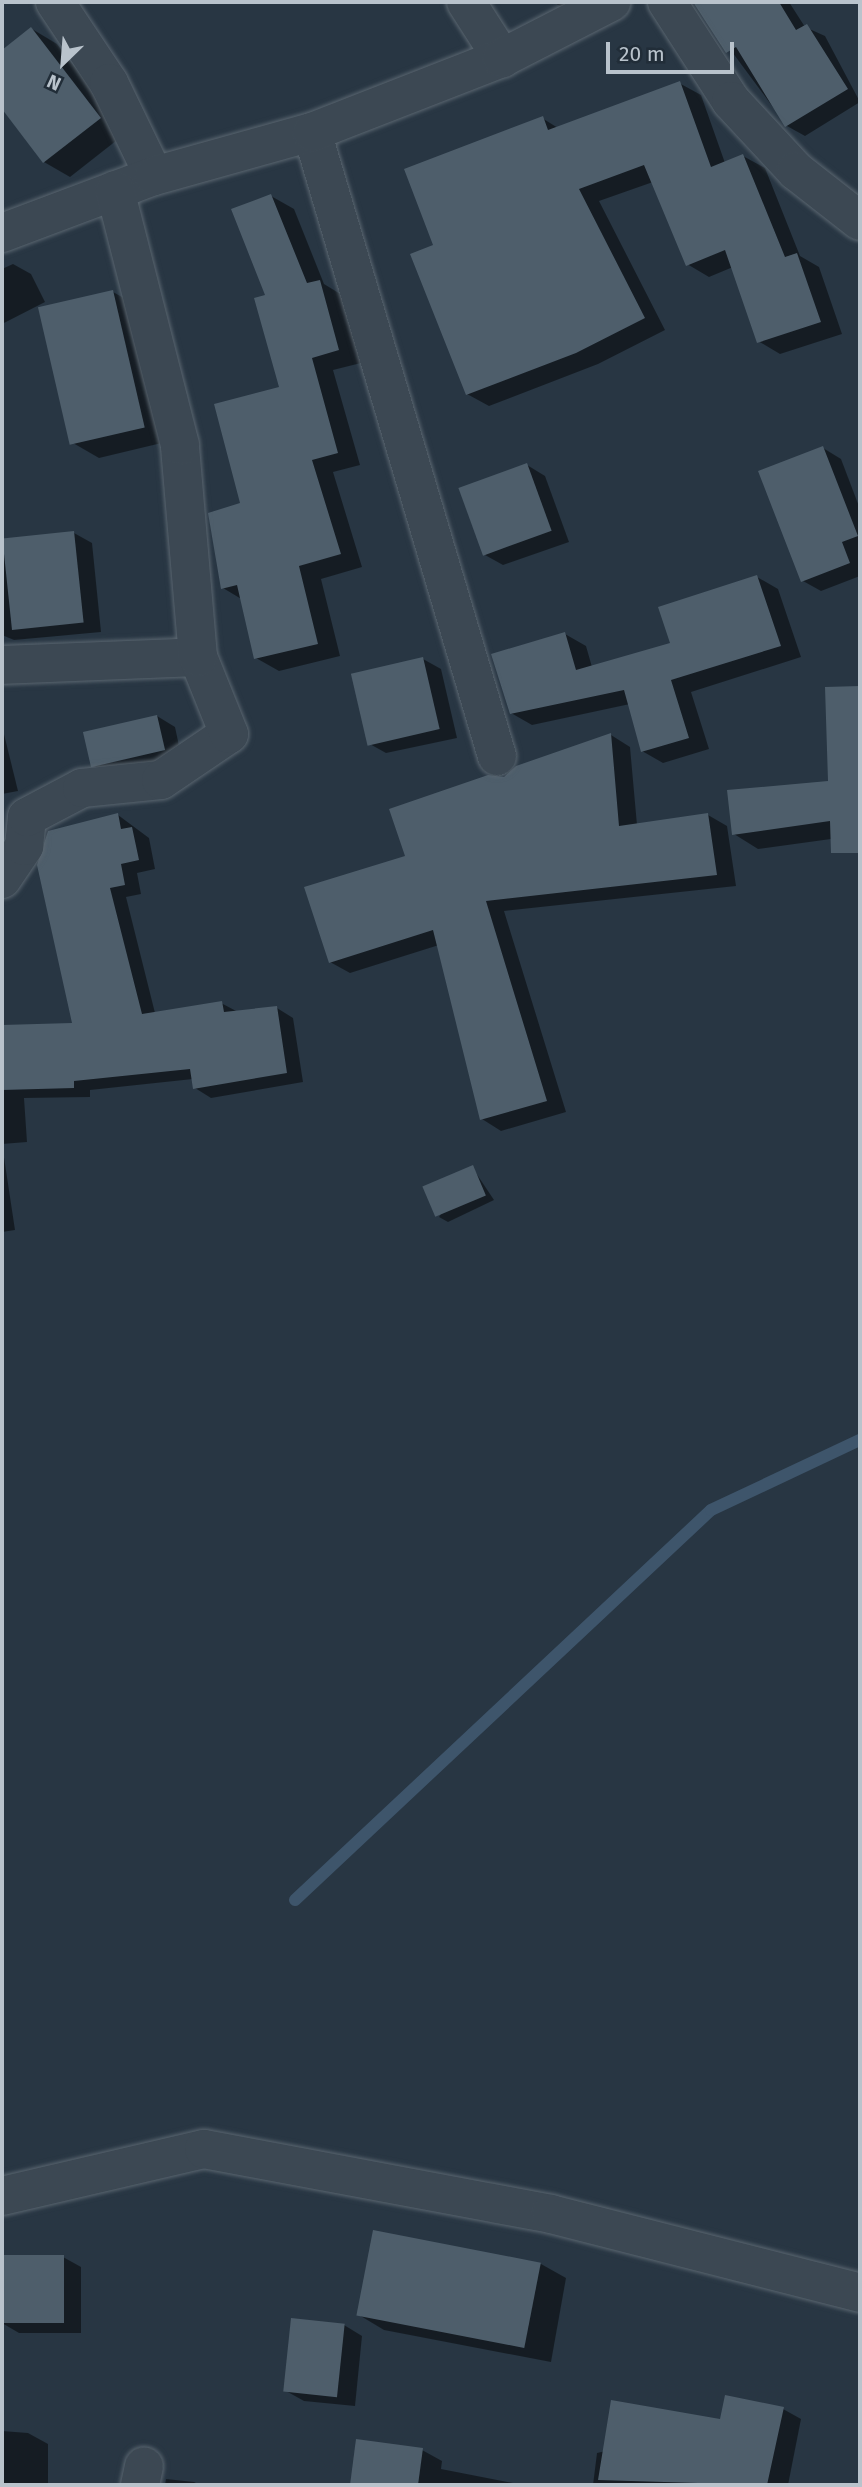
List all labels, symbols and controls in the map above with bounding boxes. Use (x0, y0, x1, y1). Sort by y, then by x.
north arrow (28, 28, 98, 98)
scale bar (610, 28, 738, 72)
text: 20 m (619, 41, 665, 67)
text: N (43, 69, 64, 96)

